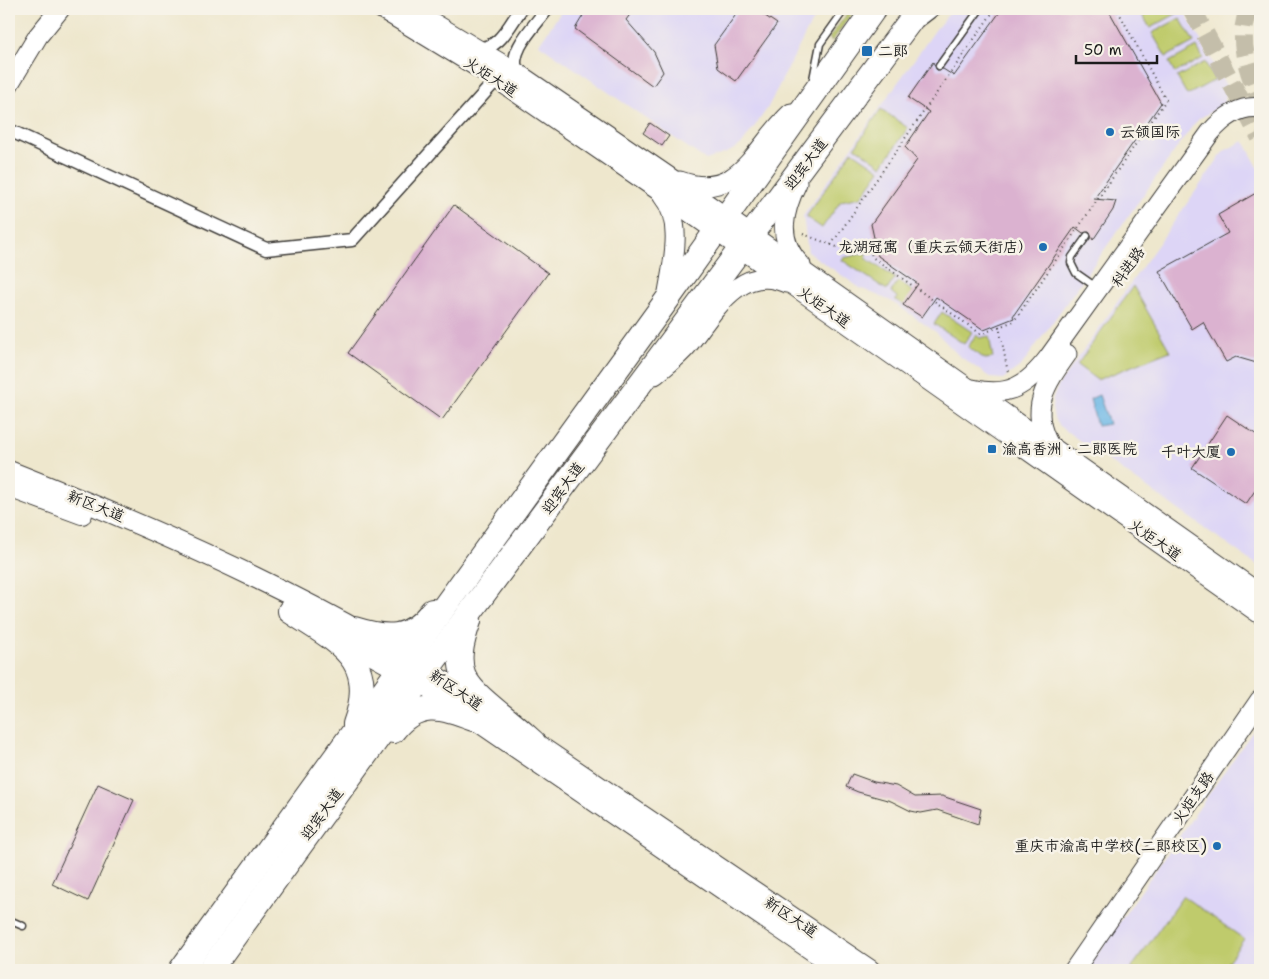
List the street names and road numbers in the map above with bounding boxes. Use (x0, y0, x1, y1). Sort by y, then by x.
street label: 火炬大道 (460, 52, 522, 102)
street label: 迎宾大道 (780, 134, 832, 194)
street label: 科进路 (1107, 243, 1149, 291)
street label: 火炬大道 (794, 282, 854, 332)
street label: 迎宾大道 (537, 458, 589, 518)
street label: 新区大道 (64, 485, 128, 527)
street label: 火炬大道 (1125, 515, 1185, 565)
street label: 新区大道 (426, 665, 486, 715)
street label: 火炬支路 (1168, 768, 1218, 828)
street label: 迎宾大道 (296, 784, 348, 844)
street label: 新区大道 (761, 892, 821, 942)

